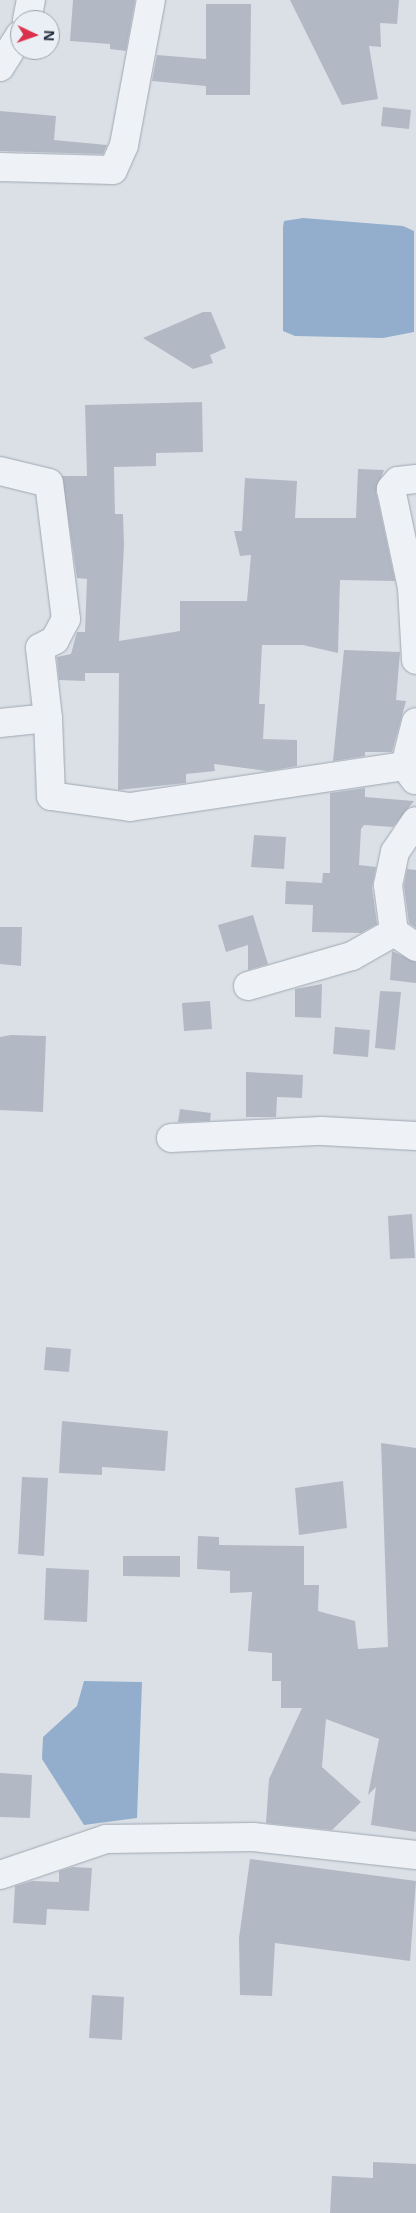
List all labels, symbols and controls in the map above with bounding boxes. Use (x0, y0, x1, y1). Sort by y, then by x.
north arrow (10, 10, 60, 60)
text: N (40, 30, 59, 42)

